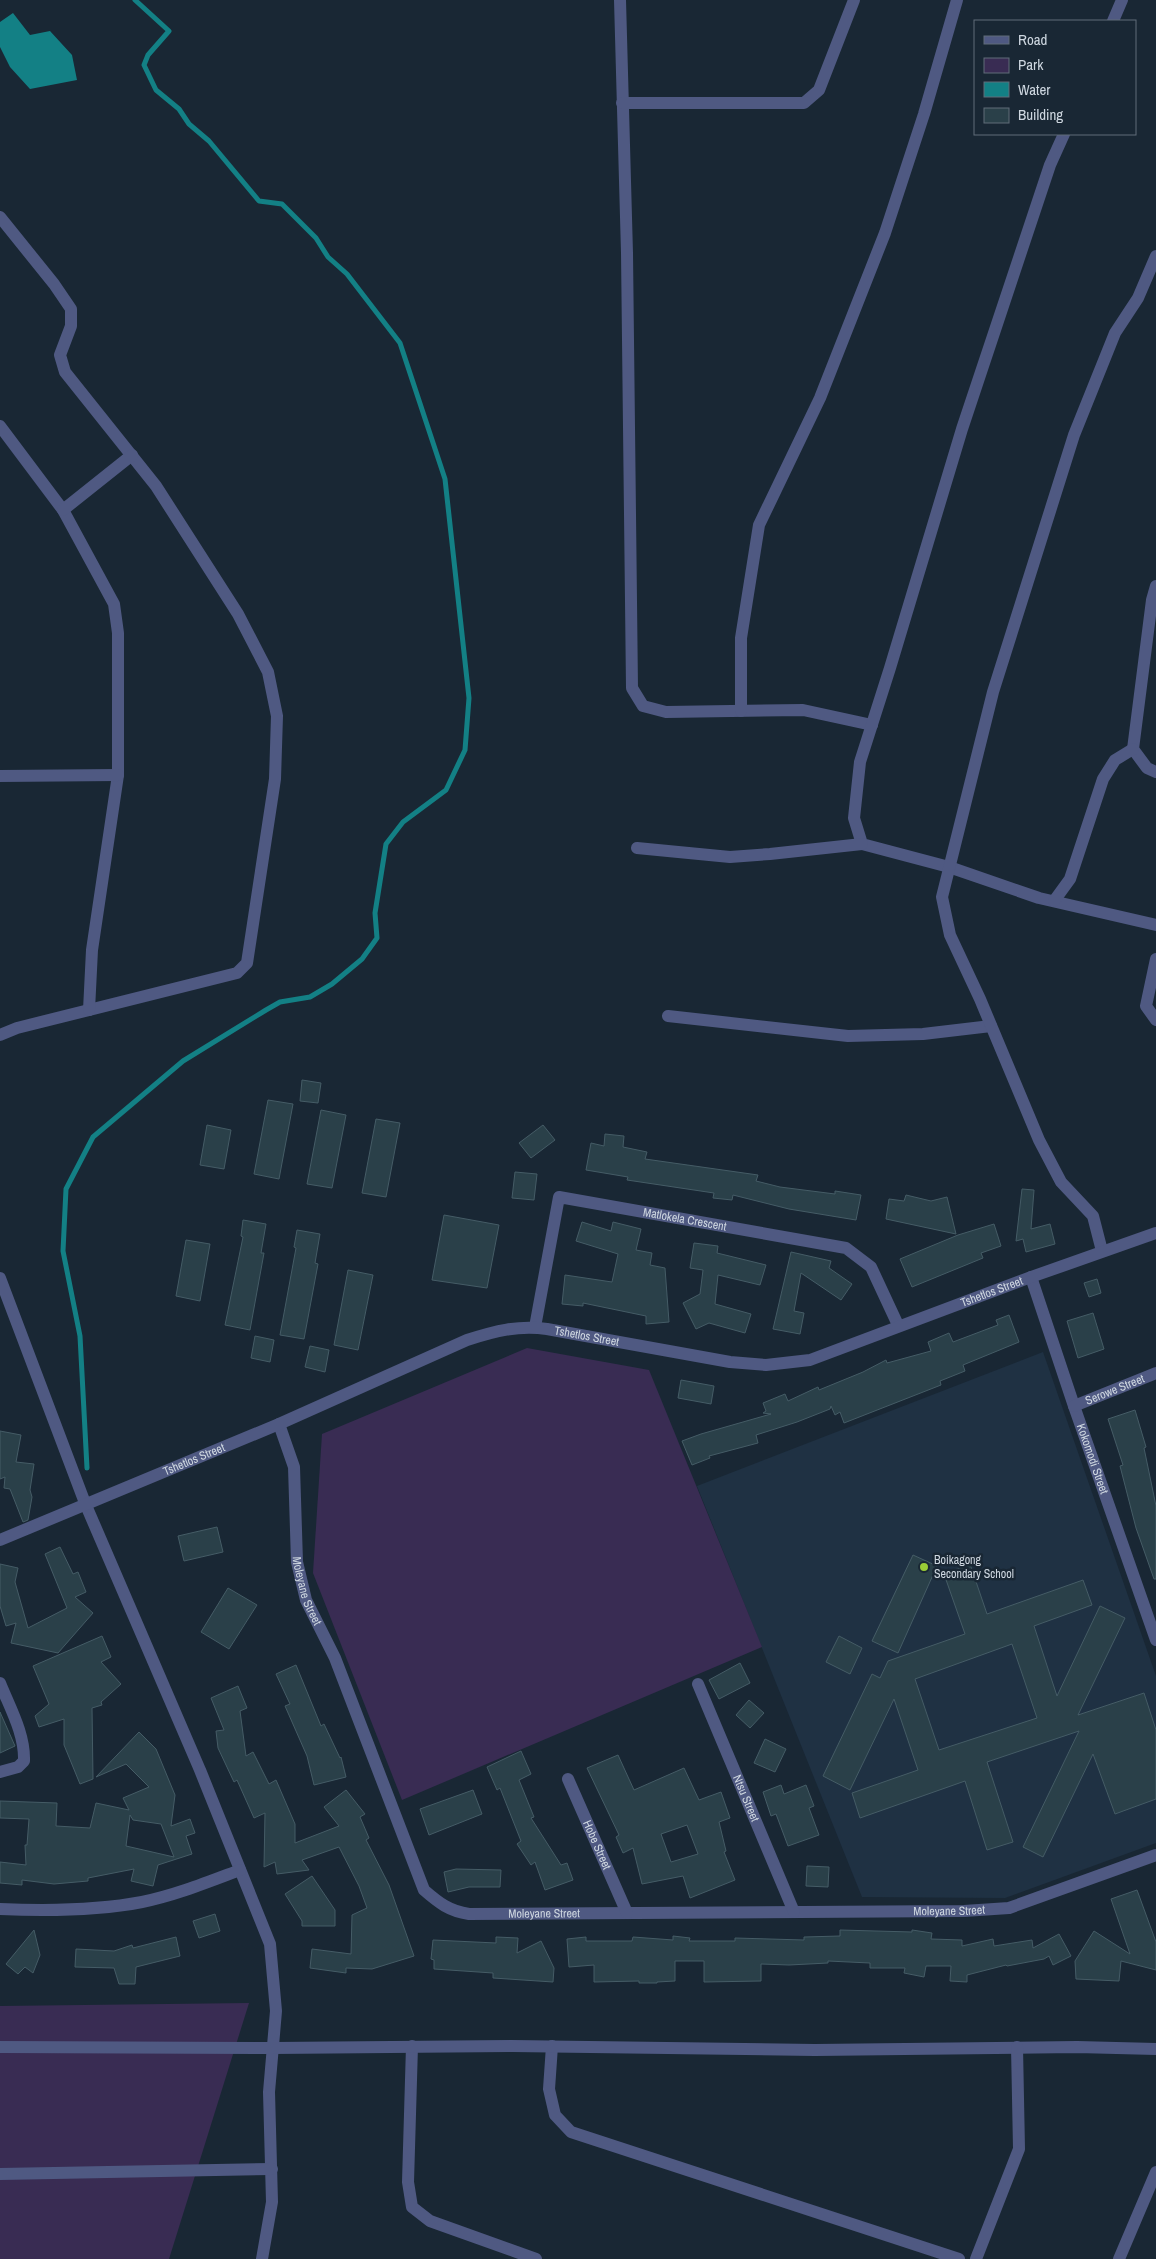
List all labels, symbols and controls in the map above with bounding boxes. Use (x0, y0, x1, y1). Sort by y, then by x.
legend (974, 20, 1136, 135)
text: Road (1018, 29, 1047, 50)
text: Park (1018, 54, 1044, 75)
text: Water (1018, 79, 1050, 100)
text: Building (1018, 104, 1063, 125)
street label: Matlokela Crescent (642, 1204, 728, 1235)
street label: Tshetlos Street (958, 1273, 1025, 1311)
street label: Tshetlos Street (553, 1322, 621, 1350)
street label: Serowe Street (1083, 1370, 1147, 1409)
street label: Kokomodi Street (1073, 1422, 1112, 1496)
street label: Tshetlos Street (161, 1439, 227, 1479)
place label: Boikagong Secondary School (934, 1552, 1014, 1582)
street label: Moleyane Street (289, 1556, 325, 1628)
marker: Boikagong Secondary School (918, 1561, 930, 1573)
street label: Ntsu Street (729, 1772, 763, 1824)
street label: Hobe Street (579, 1818, 615, 1872)
street label: Moleyane Street (913, 1902, 986, 1919)
street label: Moleyane Street (508, 1905, 580, 1922)

